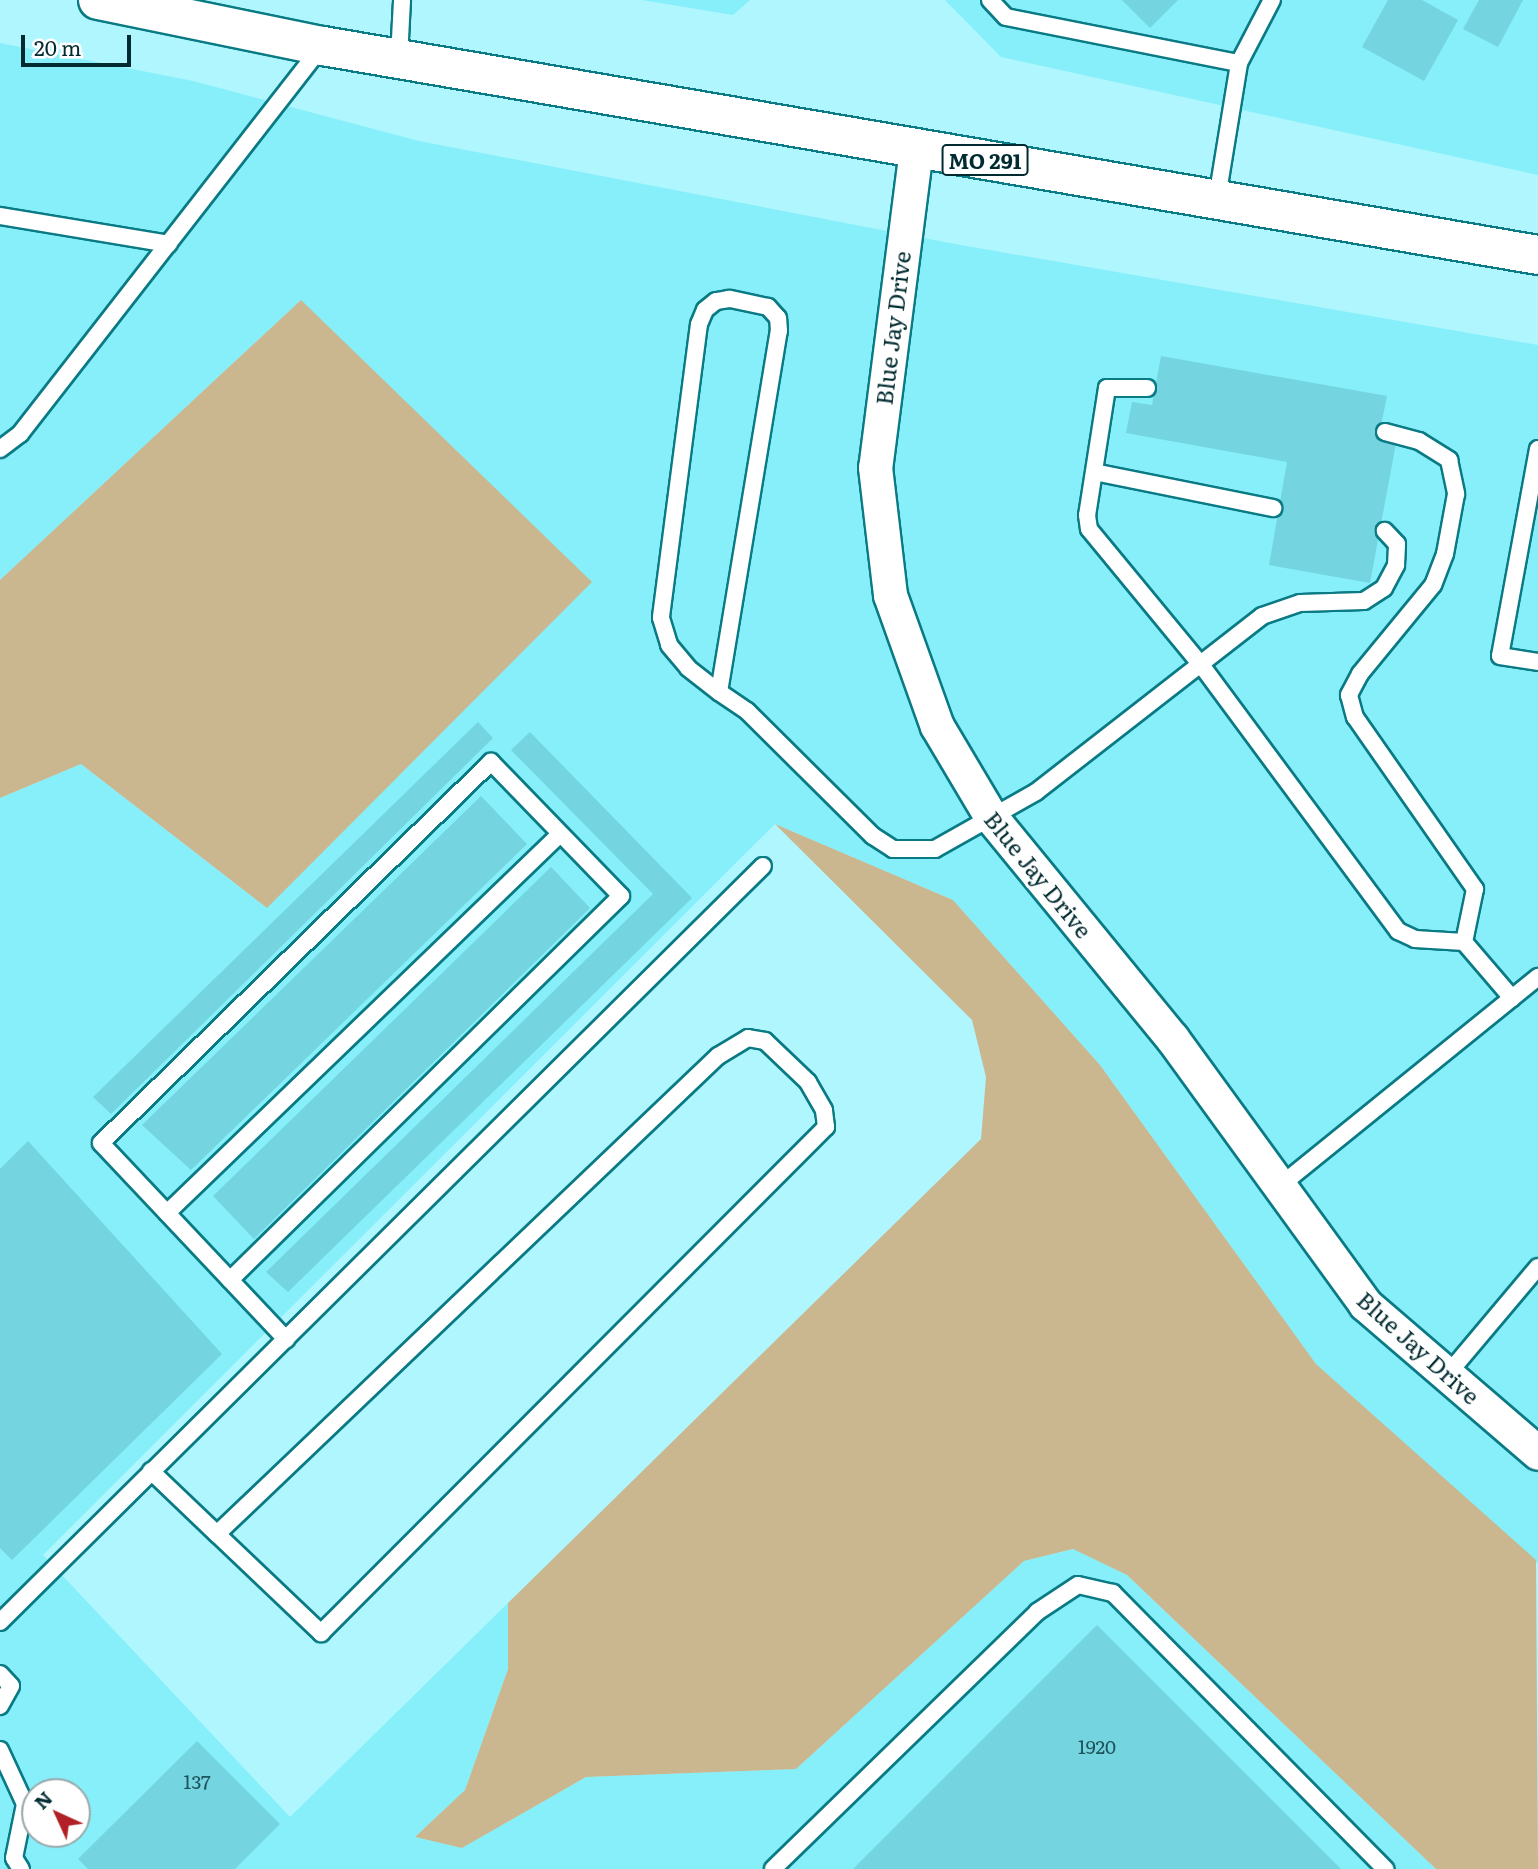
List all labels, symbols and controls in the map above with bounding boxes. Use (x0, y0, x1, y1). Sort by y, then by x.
scale bar (24, 21, 135, 65)
text: 20 m (34, 31, 81, 62)
road number: MO 291 (941, 142, 1029, 178)
street label: Blue Jay Drive (869, 249, 915, 407)
street label: Blue Jay Drive (980, 805, 1098, 943)
street label: Blue Jay Drive (1352, 1285, 1486, 1409)
house number: 1920 (1078, 1736, 1116, 1758)
house number: 137 (183, 1771, 211, 1793)
north arrow (21, 1778, 91, 1848)
text: N (27, 1784, 58, 1815)

